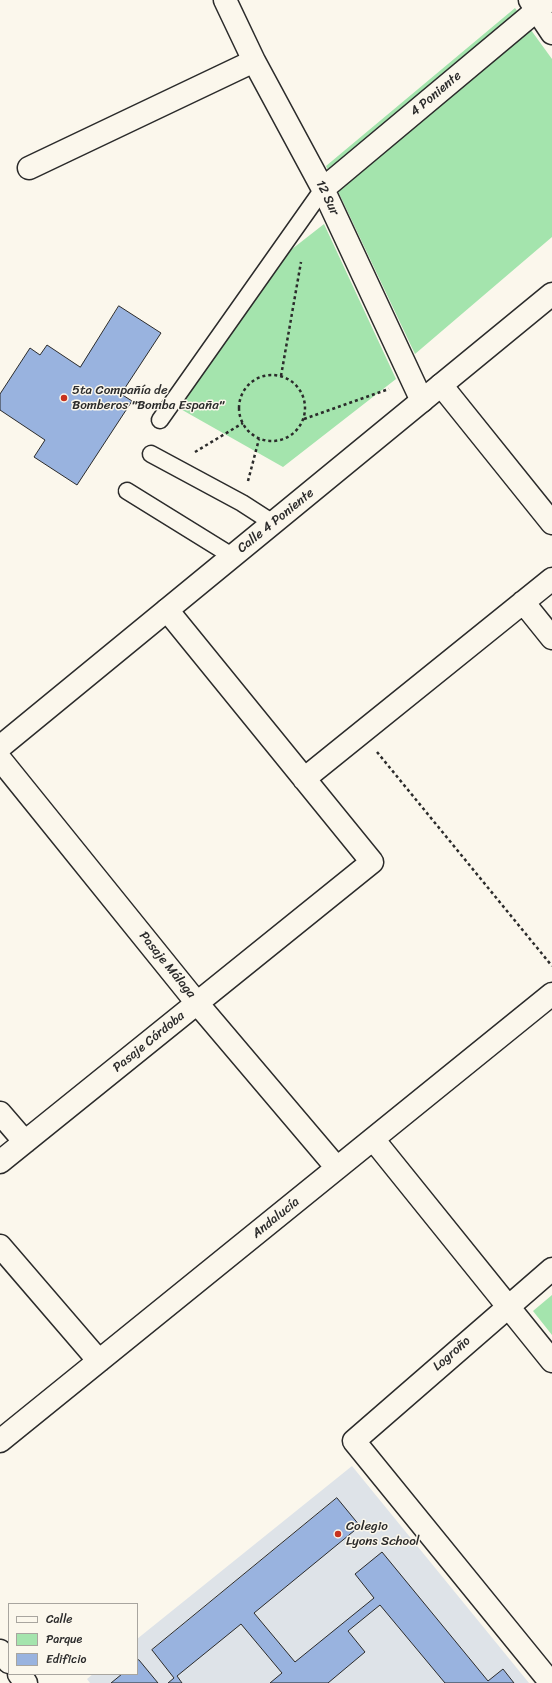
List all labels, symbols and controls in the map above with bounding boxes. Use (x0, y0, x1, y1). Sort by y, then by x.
street label: 4 Poniente (407, 68, 465, 120)
street label: 12 Sur (312, 178, 342, 218)
place label: 5ta Compañía de Bomberos "Bomba España" (72, 383, 224, 414)
marker: 5ta Compañía de Bomberos "Bomba España" (59, 393, 69, 403)
street label: Calle 4 Poniente (235, 485, 317, 557)
street label: Pasaje Málaga (135, 929, 199, 1001)
street label: Pasaje Córdoba (110, 1008, 188, 1076)
street label: Andalucía (249, 1194, 303, 1242)
street label: Logroño (430, 1333, 474, 1375)
place label: Colegio Lyons School (346, 1519, 419, 1550)
marker: Colegio Lyons School (333, 1529, 343, 1539)
legend (8, 1603, 138, 1675)
text: Calle (46, 1608, 73, 1630)
text: Parque (46, 1628, 82, 1650)
text: Edificio (46, 1648, 86, 1670)

